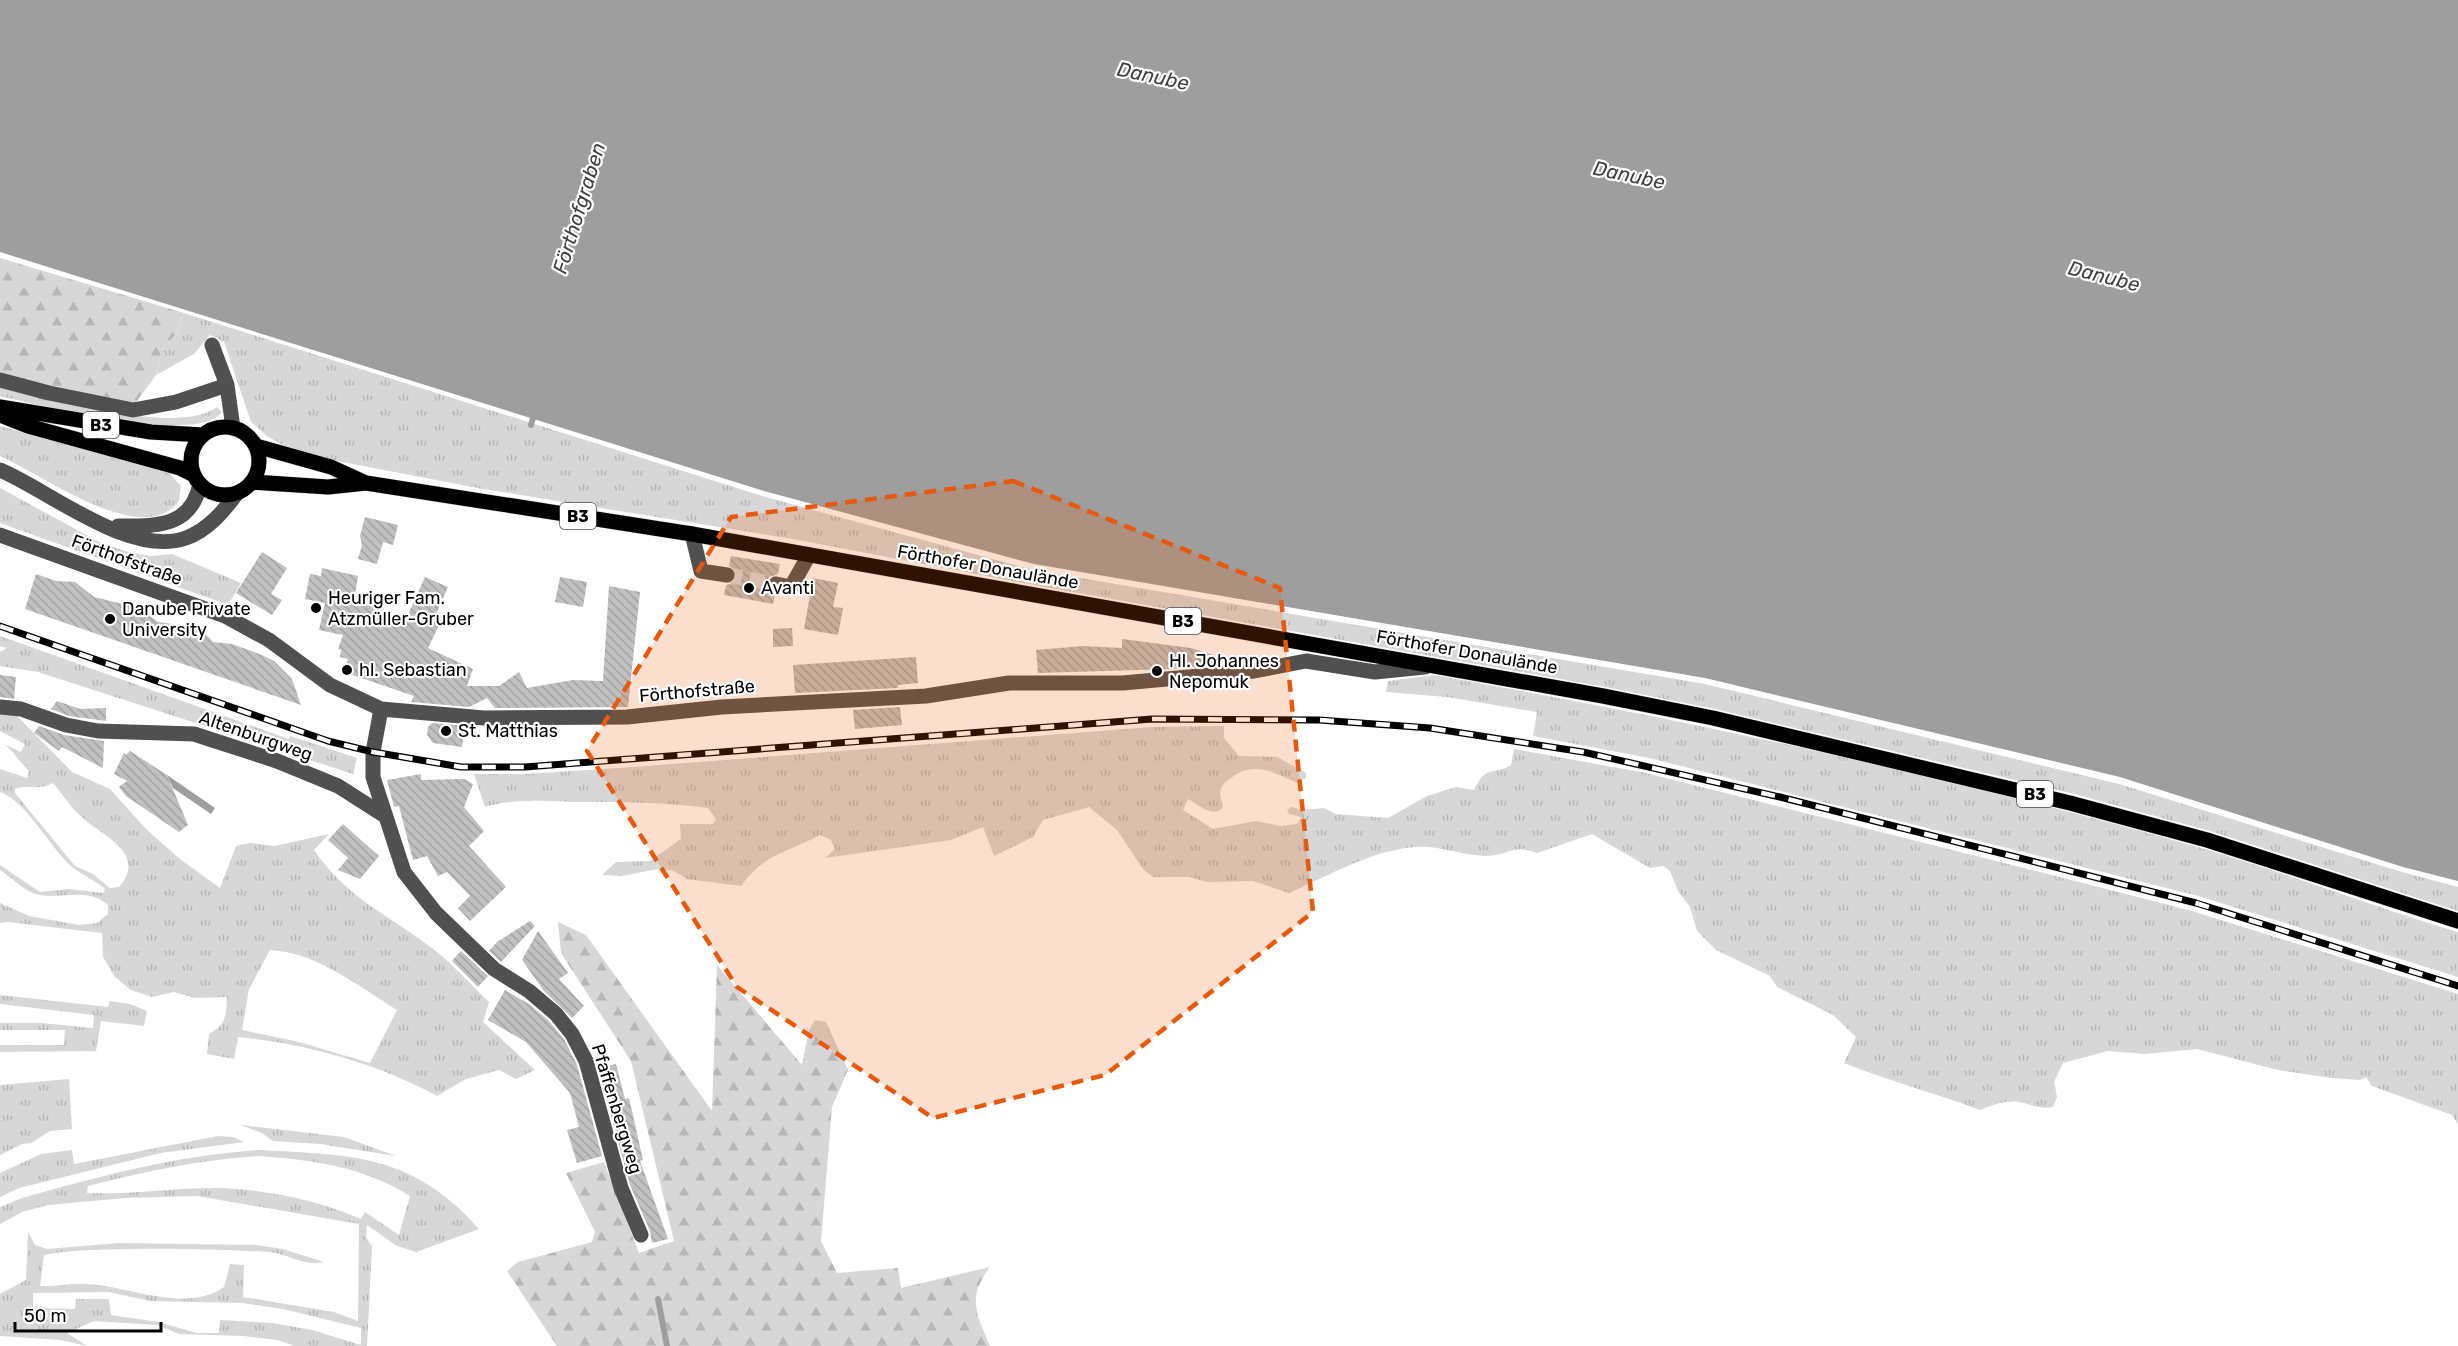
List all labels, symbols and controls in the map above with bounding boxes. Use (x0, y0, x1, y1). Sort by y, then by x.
water label: Danube (1115, 57, 1191, 95)
water label: Förthofgraben (548, 140, 610, 276)
water label: Danube (1591, 156, 1667, 194)
water label: Danube (2066, 256, 2142, 296)
road number: B3 (83, 412, 119, 438)
road number: B3 (560, 503, 596, 529)
street label: Förthofstraße (69, 530, 185, 590)
street label: Förthofer Donaulände (896, 540, 1080, 594)
place label: Avanti (761, 577, 814, 599)
marker: Avanti (742, 581, 756, 595)
place label: Heuriger Fam. Atzmüller-Gruber (328, 587, 474, 630)
place label: Danube Private University (122, 598, 251, 641)
marker: Heuriger Fam. Atzmüller-Gruber (309, 601, 323, 615)
road number: B3 (1165, 608, 1201, 634)
marker: Danube Private University (103, 612, 117, 626)
street label: Förthofer Donaulände (1375, 625, 1559, 679)
place label: Hl. Johannes Nepomuk (1169, 650, 1279, 693)
place label: hl. Sebastian (359, 659, 467, 681)
marker: hl. Sebastian (340, 663, 354, 677)
marker: Hl. Johannes Nepomuk (1150, 664, 1164, 678)
street label: Förthofstraße (638, 675, 756, 707)
street label: Altenburgweg (196, 706, 316, 766)
place label: St. Matthias (458, 720, 558, 742)
marker: St. Matthias (439, 724, 453, 738)
road number: B3 (2017, 781, 2053, 807)
street label: Pfaffenbergweg (587, 1041, 647, 1177)
scale bar (15, 1295, 160, 1333)
text: 50 m (24, 1305, 67, 1327)

